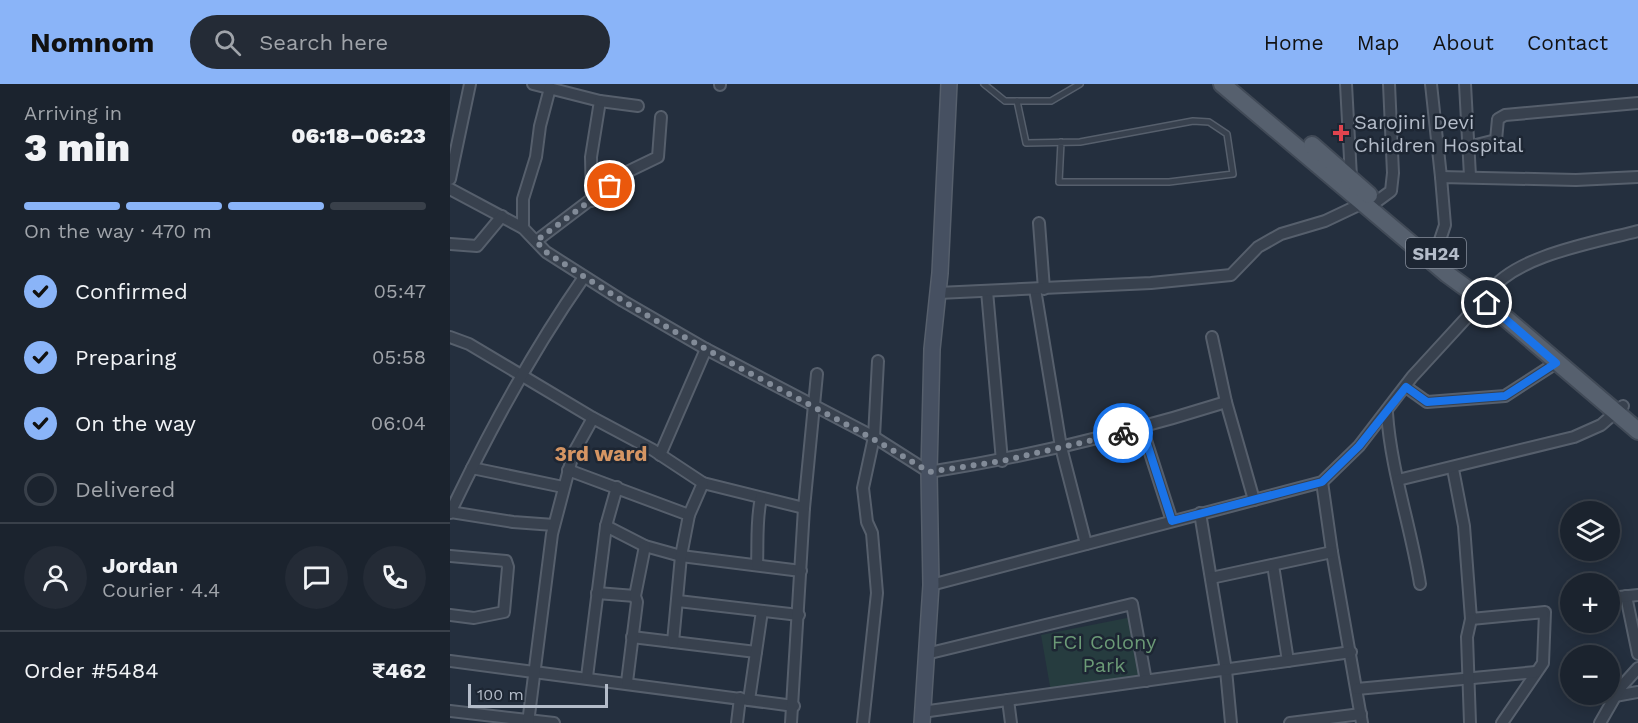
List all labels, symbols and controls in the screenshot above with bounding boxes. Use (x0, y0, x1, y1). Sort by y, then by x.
search box (190, 15, 610, 69)
text: Nomnom (30, 26, 154, 59)
icon: search (211, 26, 244, 59)
text: Search here (259, 30, 388, 55)
text: Home (1264, 30, 1324, 55)
text: Map (1357, 30, 1400, 55)
text: About (1433, 30, 1494, 55)
text: Contact (1527, 30, 1608, 55)
text: Arriving in (24, 101, 122, 125)
place label: Sarojini Devi Children Hospital (1354, 110, 1523, 157)
text: 06:18–06:23 (291, 123, 426, 148)
marker: Sarojini Devi Children Hospital (1332, 124, 1350, 142)
text: 3 min (24, 125, 130, 170)
pin (584, 160, 635, 211)
icon: bag (593, 169, 626, 202)
text: On the way · 470 m (24, 219, 212, 243)
road number: SH24 (1406, 238, 1466, 268)
icon: check (24, 275, 57, 308)
pin (1461, 277, 1512, 328)
text: Confirmed (75, 279, 188, 304)
text: 05:47 (374, 279, 426, 303)
icon: home (1470, 286, 1503, 319)
icon: check (24, 341, 57, 374)
text: Preparing (75, 345, 176, 370)
text: 05:58 (372, 345, 426, 369)
courier (1093, 403, 1153, 463)
icon: check (24, 407, 57, 440)
text: On the way (75, 411, 196, 436)
text: 06:04 (371, 411, 426, 435)
icon: bike (1107, 417, 1140, 450)
district label: 3rd ward (554, 441, 648, 466)
text: Delivered (75, 477, 175, 502)
map controls (1560, 501, 1620, 705)
button: layers (1560, 501, 1620, 561)
button: person (24, 546, 87, 609)
button: chat (285, 546, 348, 609)
button: phone (363, 546, 426, 609)
text: Jordan (102, 553, 178, 578)
button: + (1560, 573, 1620, 633)
text: Courier · 4.4 (102, 578, 220, 602)
park label: FCI Colony Park (1052, 630, 1157, 677)
button: − (1560, 645, 1620, 705)
text: Order #5484 (24, 658, 159, 683)
text: ₹462 (372, 658, 426, 683)
scale bar (468, 681, 608, 708)
text: 100 m (477, 685, 524, 704)

